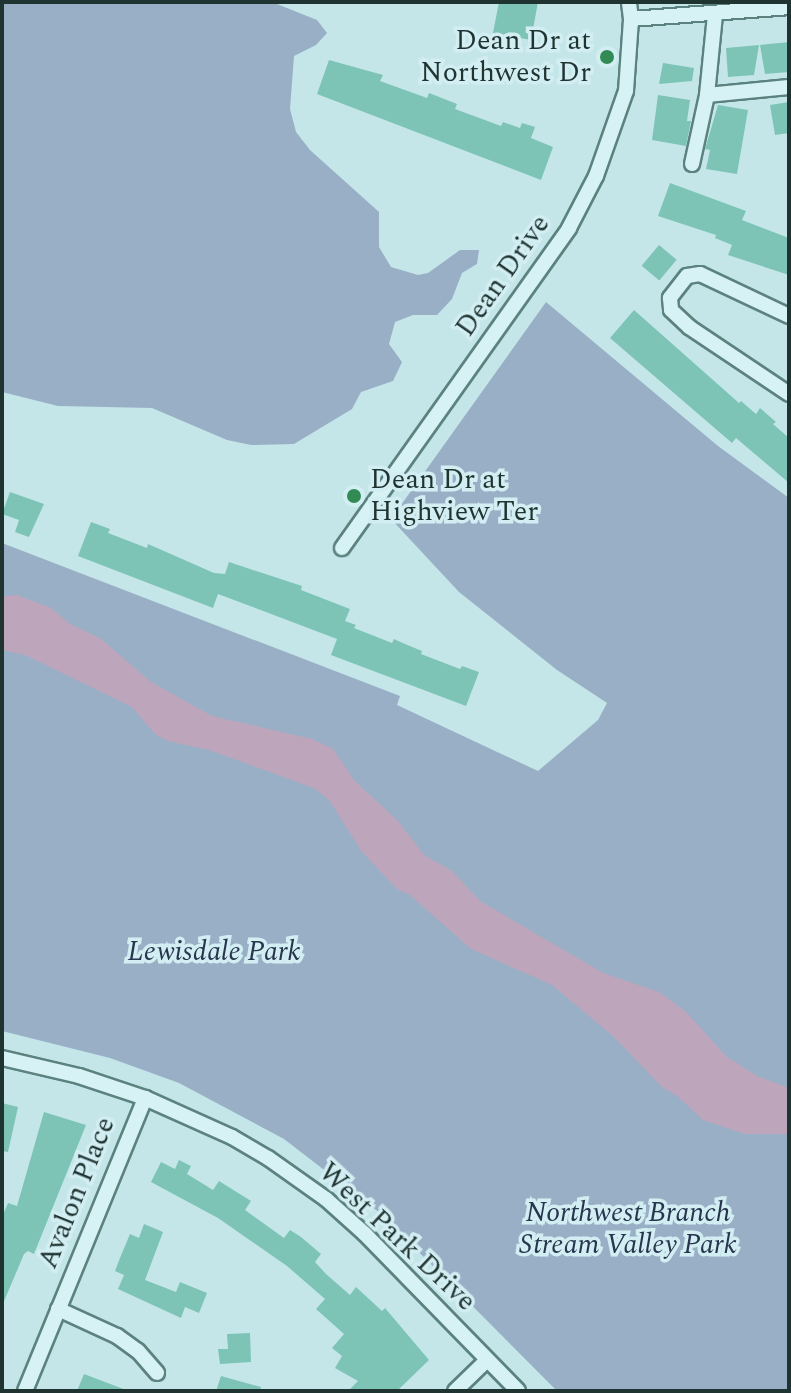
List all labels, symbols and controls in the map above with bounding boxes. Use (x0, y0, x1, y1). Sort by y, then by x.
place label: Dean Dr at Northwest Dr (420, 24, 591, 90)
marker: Dean Dr at Northwest Dr (598, 48, 616, 66)
street label: Dean Drive (449, 209, 557, 343)
place label: Dean Dr at Highview Ter (370, 463, 538, 529)
marker: Dean Dr at Highview Ter (345, 487, 363, 505)
park label: Lewisdale Park (127, 935, 301, 969)
street label: Avalon Place (31, 1112, 123, 1274)
street label: West Park Drive (311, 1156, 483, 1318)
park label: Northwest Branch Stream Valley Park (519, 1196, 737, 1262)

